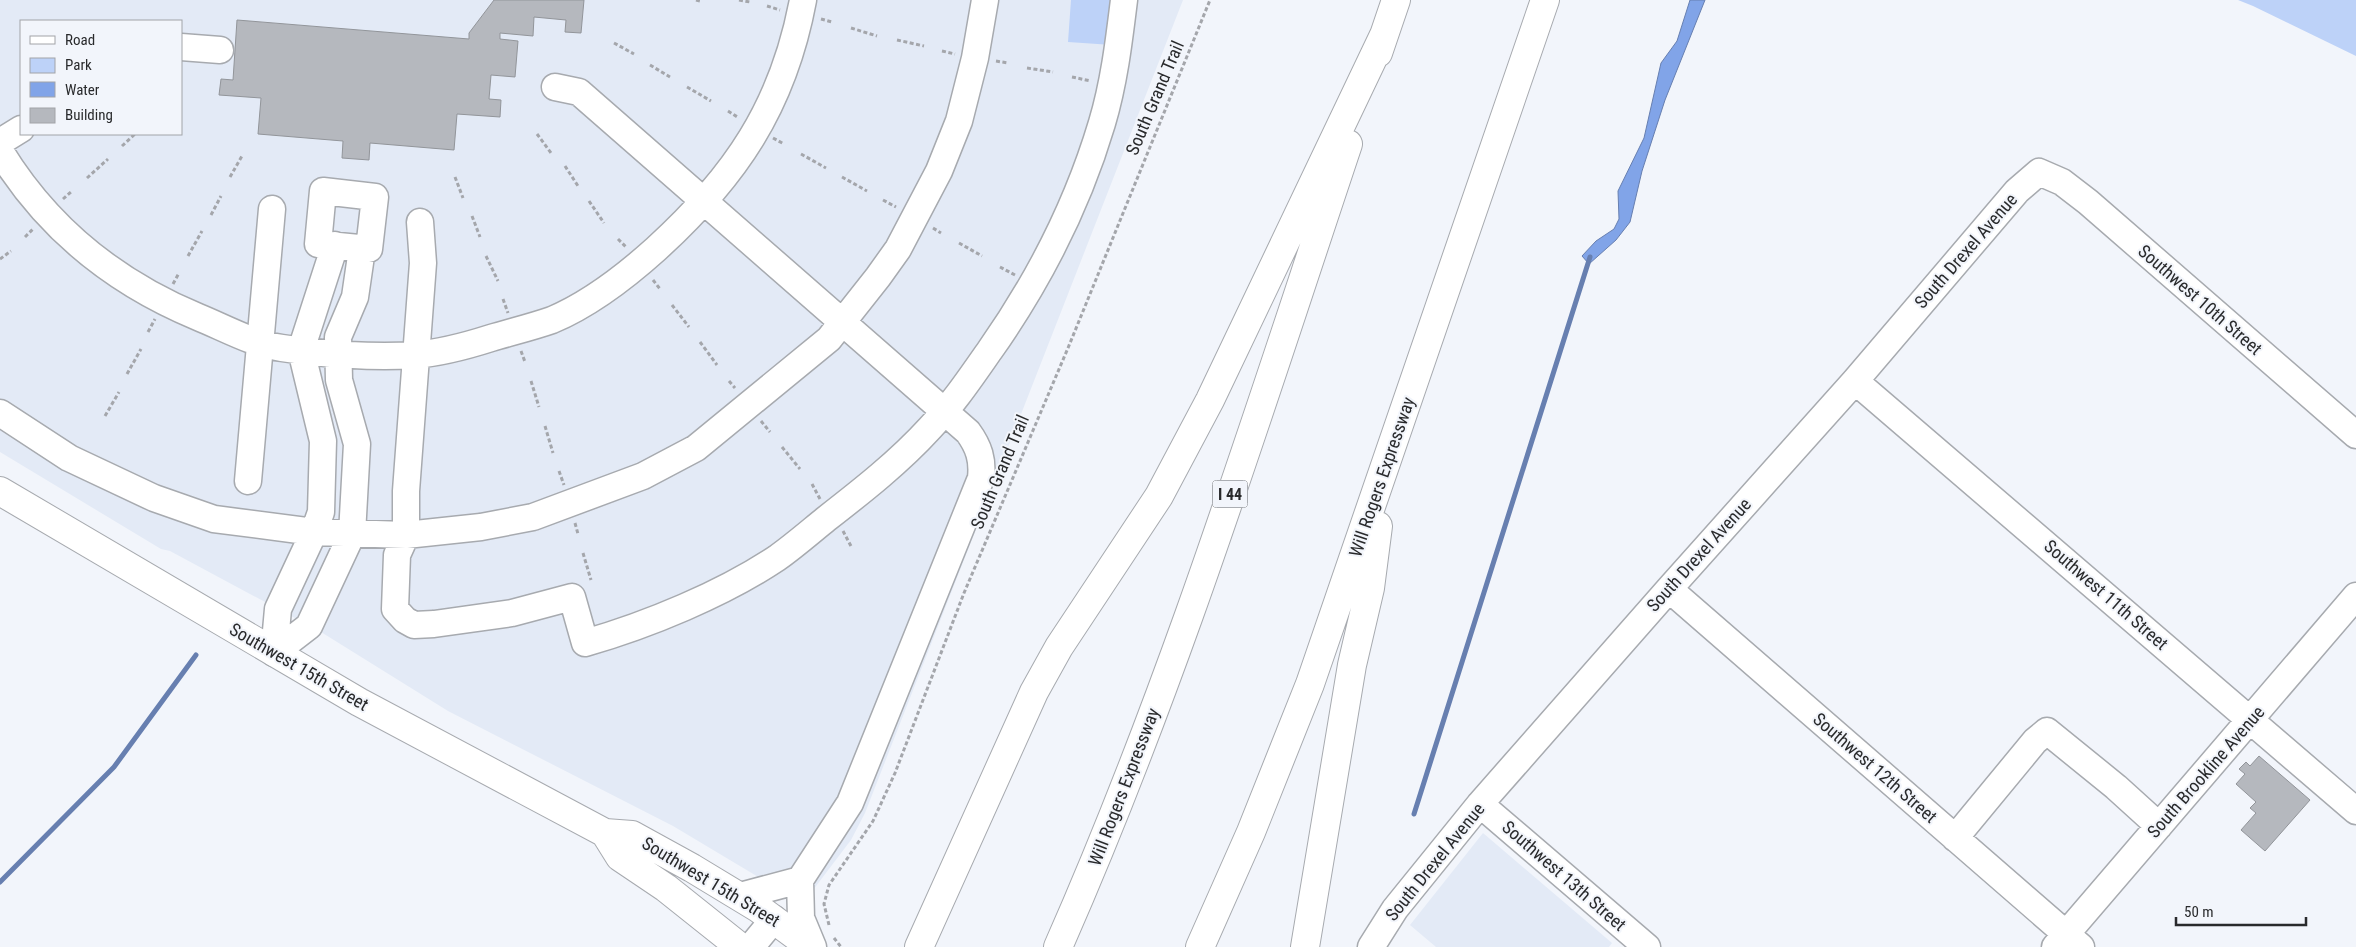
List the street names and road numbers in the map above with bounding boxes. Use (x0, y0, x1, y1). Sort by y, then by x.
street label: South Grand Trail (1121, 38, 1188, 158)
street label: South Drexel Avenue (1910, 189, 2021, 312)
street label: Southwest 10th Street (2134, 240, 2266, 359)
street label: Will Rogers Expressway (1344, 394, 1419, 559)
street label: South Grand Trail (966, 412, 1033, 532)
road number: I 44 (1212, 480, 1248, 508)
street label: South Drexel Avenue (1642, 494, 1755, 616)
street label: Southwest 11th Street (2040, 535, 2172, 654)
street label: Southwest 15th Street (226, 618, 372, 715)
street label: South Brookline Avenue (2143, 701, 2269, 842)
street label: Will Rogers Expressway (1084, 704, 1164, 869)
street label: Southwest 12th Street (1809, 708, 1941, 827)
street label: South Drexel Avenue (1381, 799, 1489, 925)
street label: Southwest 13th Street (1498, 816, 1630, 935)
street label: Southwest 15th Street (639, 832, 784, 931)

